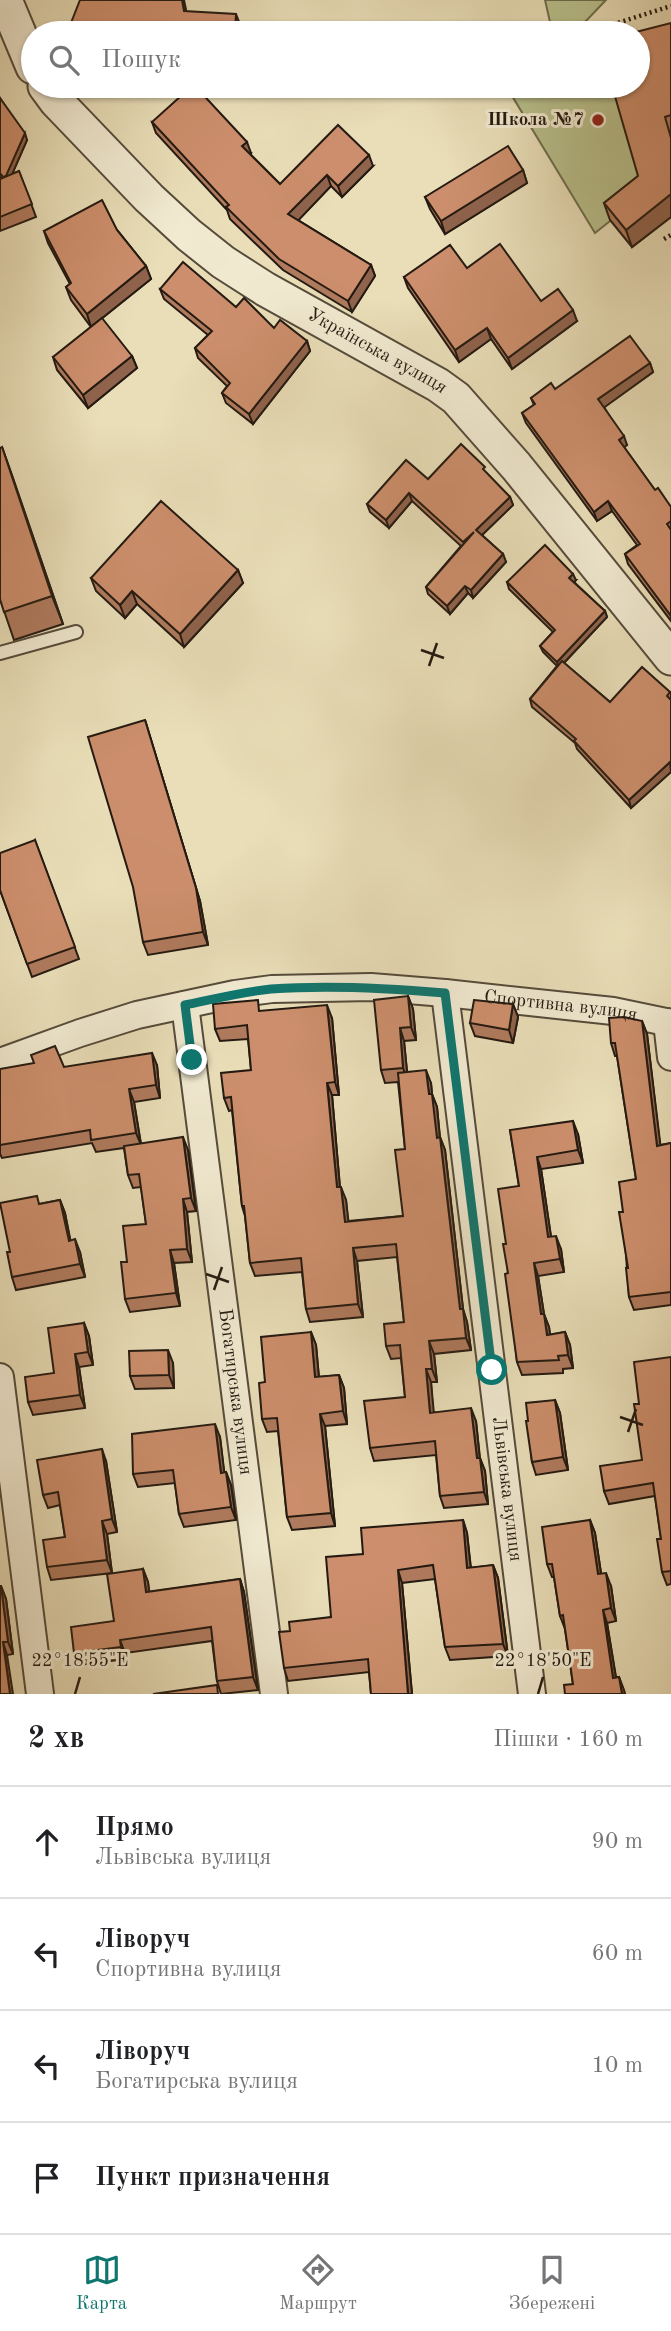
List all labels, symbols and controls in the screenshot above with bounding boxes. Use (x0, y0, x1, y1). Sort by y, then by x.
search box (21, 21, 650, 98)
icon: search (45, 41, 83, 79)
text: Пошук (101, 47, 181, 73)
place label: Школа №7 (487, 111, 584, 130)
marker: Школа №7 (590, 112, 606, 128)
street label: Українська вулиця (304, 305, 451, 398)
street label: Спортивна вулиця (483, 988, 639, 1025)
route end (176, 1044, 207, 1075)
street label: Богатирська вулиця (215, 1307, 255, 1476)
route start (476, 1354, 507, 1385)
street label: Львівська вулиця (488, 1416, 525, 1563)
text: 22°18'55"E (32, 1652, 128, 1670)
text: 22°18'50"E (495, 1652, 591, 1670)
text: 2 хв (28, 1724, 84, 1754)
text: Пішки · 160 m (493, 1728, 643, 1751)
text: Прямо (95, 1815, 174, 1841)
icon: ahead (28, 1823, 66, 1861)
text: 90 m (592, 1830, 643, 1853)
text: Львівська вулиця (95, 1846, 271, 1869)
text: Ліворуч (95, 1927, 190, 1953)
icon: left (28, 1935, 66, 1973)
text: 60 m (592, 1942, 643, 1965)
text: Спортивна вулиця (95, 1958, 281, 1981)
text: Ліворуч (95, 2039, 190, 2065)
icon: left (28, 2047, 66, 2085)
text: 10 m (592, 2054, 643, 2077)
text: Богатирська вулиця (95, 2070, 298, 2093)
icon: arrive (28, 2159, 66, 2197)
text: Пункт призначення (95, 2165, 330, 2191)
tab: Карта (76, 2251, 127, 2316)
tab: Маршрут (279, 2251, 357, 2316)
tab: Збережені (509, 2251, 595, 2316)

